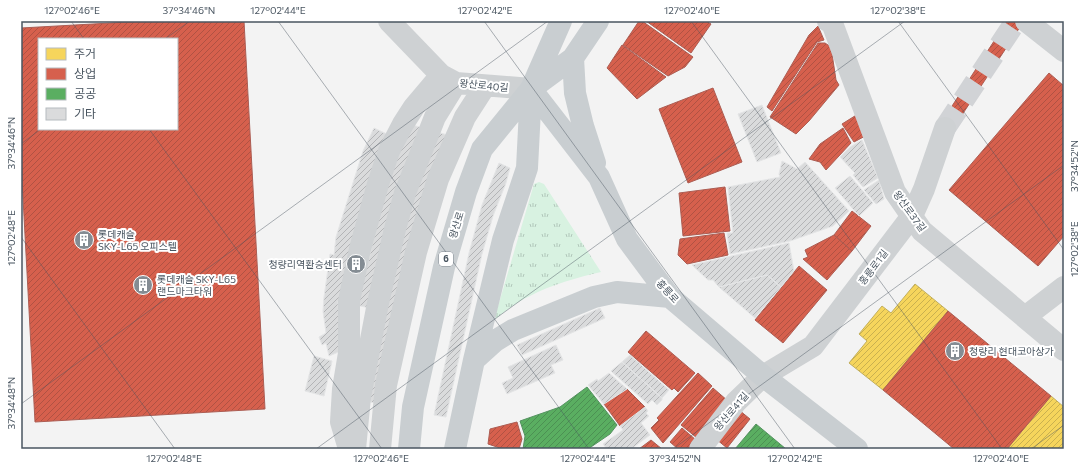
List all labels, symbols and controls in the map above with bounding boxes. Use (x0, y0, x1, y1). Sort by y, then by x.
text: 127°02'46"E (44, 4, 100, 16)
text: 37°34'46"N (163, 4, 215, 16)
text: 127°02'44"E (250, 4, 306, 16)
text: 127°02'42"E (458, 4, 513, 16)
text: 127°02'40"E (664, 4, 720, 16)
text: 127°02'38"E (870, 4, 926, 16)
legend (38, 38, 178, 130)
text: 주거 (74, 46, 96, 60)
text: 상업 (74, 66, 96, 80)
street label: 왕산로40길 (459, 76, 509, 94)
text: 공공 (74, 86, 96, 100)
text: 기타 (74, 106, 96, 120)
text: 37°34'46"N (5, 117, 17, 169)
text: 37°34'52"N (1068, 140, 1080, 192)
street label: 왕산로37길 (891, 188, 929, 234)
text: 127°02'48"E (5, 210, 17, 266)
street label: 왕산로 (446, 210, 466, 240)
text: 127°02'38"E (1068, 221, 1080, 277)
place label: 롯데캐슬 SKY-L65 오피스텔 (98, 228, 177, 252)
building icon: 롯데캐슬 SKY-L65 오피스텔 (73, 229, 95, 251)
street label: 홍릉로1길 (856, 247, 890, 287)
road number: 6 (439, 252, 453, 266)
building icon: 청량리역환승센터 (345, 253, 367, 275)
place label: 청량리역환승센터 (268, 258, 342, 270)
place label: 롯데캐슬 SKY-L65 랜드마크타워 (157, 273, 236, 297)
building icon: 롯데캐슬 SKY-L65 랜드마크타워 (132, 274, 154, 296)
street label: 홍릉로 (654, 277, 682, 305)
building icon: 청량리 현대코아상가 (944, 340, 966, 362)
place label: 청량리 현대코아상가 (969, 345, 1054, 357)
text: 37°34'48"N (5, 377, 17, 429)
street label: 왕산로41길 (711, 389, 751, 433)
text: 127°02'48"E (146, 452, 202, 464)
text: 127°02'46"E (353, 452, 409, 464)
text: 127°02'44"E (560, 452, 616, 464)
text: 37°34'52"N (649, 452, 701, 464)
text: 127°02'42"E (768, 452, 823, 464)
text: 127°02'40"E (973, 452, 1029, 464)

